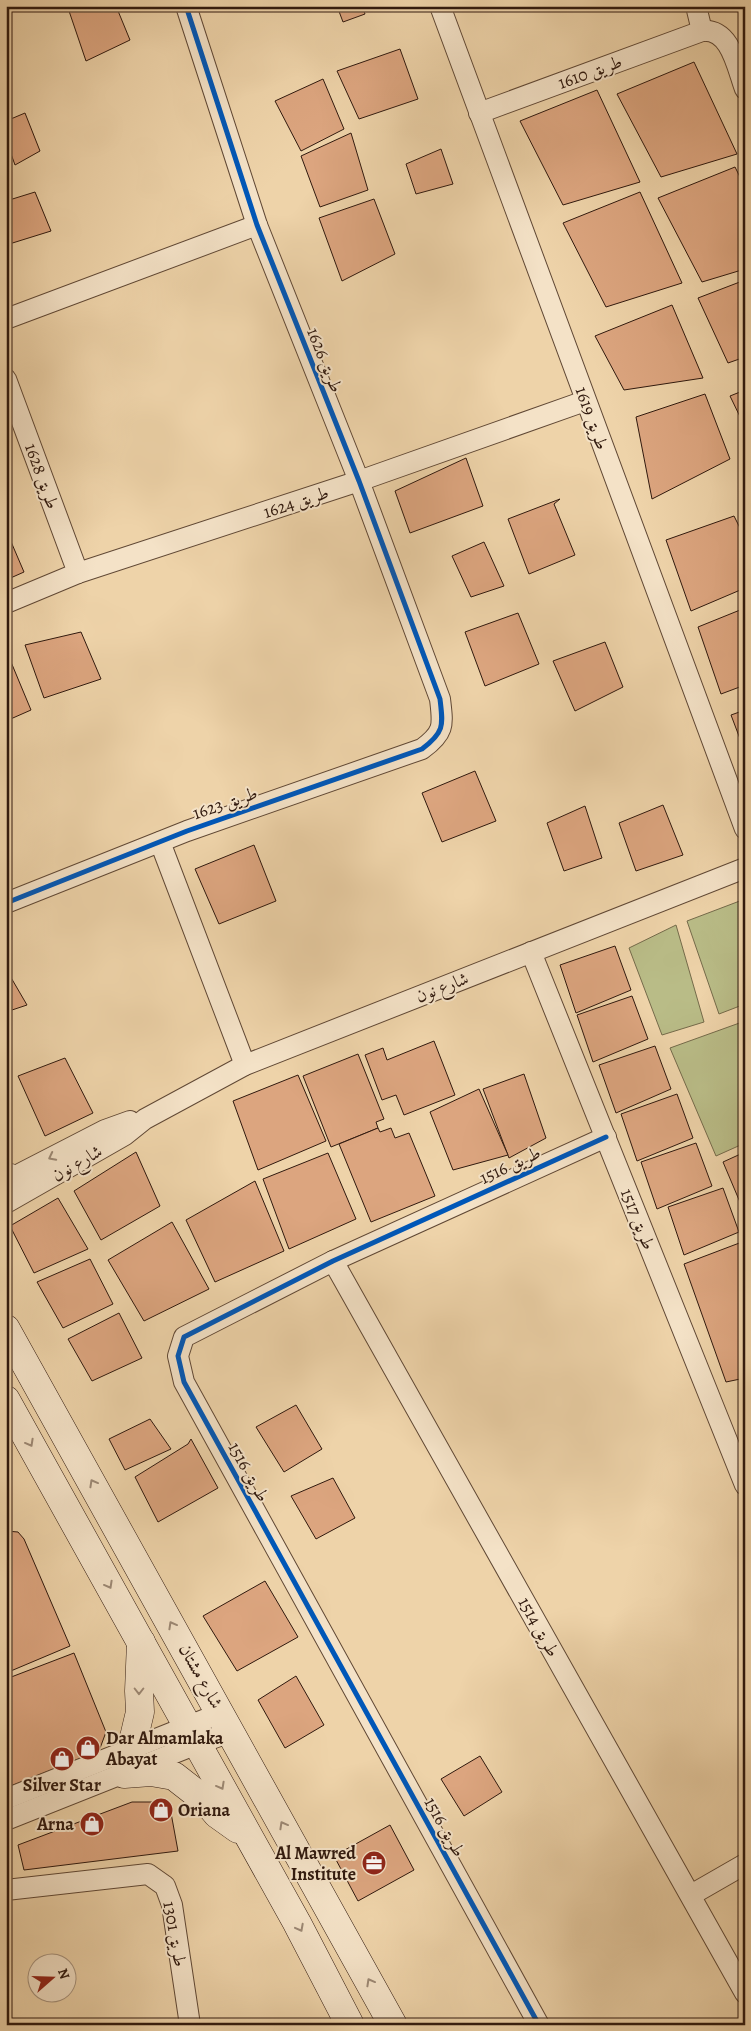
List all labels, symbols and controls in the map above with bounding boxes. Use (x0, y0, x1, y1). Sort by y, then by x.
street label: طريق 1610 (555, 49, 625, 95)
street label: طريق 1626 (301, 324, 349, 396)
street label: طريق 1619 (570, 383, 614, 453)
street label: طريق 1628 (19, 440, 65, 512)
street label: طريق 1624 (260, 480, 332, 524)
street label: طريق 1623 (189, 781, 261, 825)
street label: شارع نون (412, 966, 473, 1011)
street label: شارع نون (47, 1139, 108, 1190)
street label: طريق 1516 (476, 1140, 544, 1190)
one-way arrow (48, 1151, 57, 1161)
street label: طريق 1517 (615, 1185, 661, 1253)
one-way arrow (24, 1437, 34, 1446)
street label: طريق 1516 (223, 1438, 275, 1506)
one-way arrow (89, 1479, 99, 1488)
one-way arrow (102, 1579, 112, 1588)
street label: طريق 1514 (513, 1593, 565, 1661)
one-way arrow (168, 1621, 178, 1630)
street label: شارع مشتان (171, 1639, 229, 1714)
one-way arrow (134, 1688, 144, 1695)
place label: Dar Almamlaka Abayat (105, 1726, 224, 1771)
shop icon: Dar Almamlaka Abayat (75, 1735, 101, 1761)
shop icon: Silver Star (49, 1746, 75, 1772)
place label: Silver Star (23, 1773, 102, 1797)
one-way arrow (215, 1781, 225, 1790)
street label: طريق 1516 (419, 1793, 471, 1861)
shop icon: Oriana (148, 1797, 174, 1823)
place label: Oriana (178, 1798, 231, 1822)
shop icon: Arna (79, 1811, 105, 1837)
place label: Arna (36, 1812, 74, 1836)
one-way arrow (279, 1821, 289, 1830)
place label: Al Mawred Institute (274, 1841, 356, 1886)
office icon: Al Mawred Institute (361, 1850, 387, 1876)
street label: طريق 1301 (157, 1899, 193, 1969)
one-way arrow (294, 1923, 304, 1932)
north arrow (28, 1954, 78, 2004)
text: N (53, 1966, 74, 1982)
one-way arrow (366, 1978, 376, 1987)

